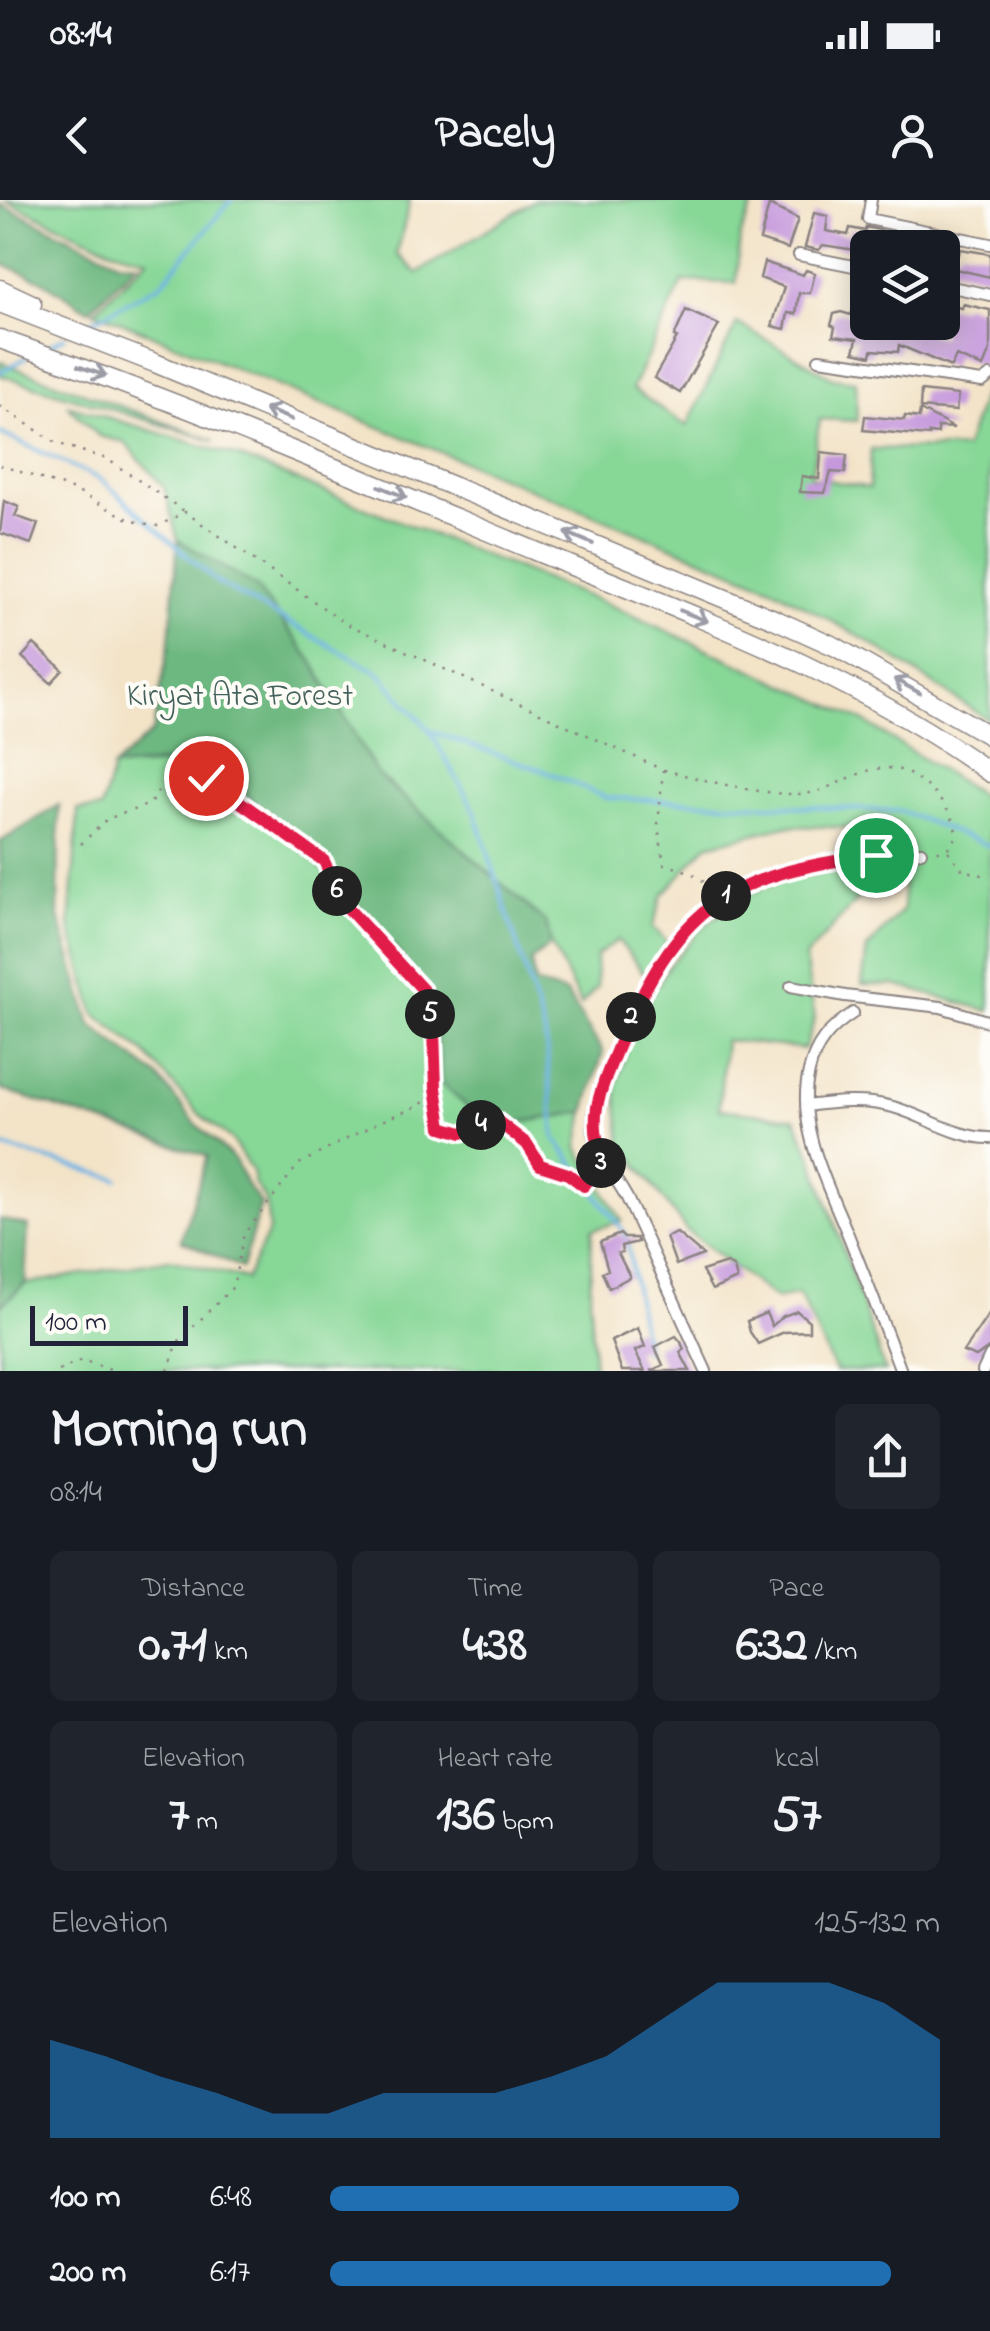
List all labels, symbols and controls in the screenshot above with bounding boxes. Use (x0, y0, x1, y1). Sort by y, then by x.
text: 08:14 (50, 7, 112, 63)
text: Pacely (435, 102, 555, 168)
icon: back (50, 108, 105, 163)
icon: person (885, 108, 940, 163)
map controls (850, 230, 960, 340)
button: layers (850, 230, 960, 340)
one-way arrow (76, 363, 108, 381)
one-way arrow (264, 403, 294, 421)
one-way arrow (378, 484, 408, 502)
one-way arrow (564, 528, 594, 546)
one-way arrow (678, 609, 709, 627)
park label: Kiryat Ata Forest (127, 674, 354, 721)
one-way arrow (892, 675, 922, 695)
pin (164, 736, 249, 821)
icon: check (179, 751, 234, 806)
pin (834, 813, 919, 898)
icon: arrive (849, 828, 904, 883)
pin: 6 (312, 866, 362, 916)
text: 6 (331, 870, 343, 911)
pin: 1 (701, 871, 751, 921)
text: 1 (722, 875, 730, 916)
pin: 5 (405, 989, 455, 1039)
pin: 2 (606, 992, 656, 1042)
text: 5 (422, 993, 438, 1034)
text: 2 (624, 996, 638, 1037)
pin: 4 (456, 1100, 506, 1150)
text: 4 (475, 1104, 487, 1145)
pin: 3 (576, 1138, 626, 1188)
text: 3 (595, 1142, 607, 1183)
scale bar (30, 1301, 188, 1346)
text: 100 m (45, 1303, 107, 1344)
text: Morning run (50, 1392, 307, 1472)
button: share (835, 1404, 940, 1509)
text: 08:14 (50, 1470, 102, 1517)
text: Distance (142, 1569, 245, 1610)
text: Time (467, 1569, 523, 1610)
text: Pace (769, 1569, 824, 1610)
text: 0.71 (139, 1610, 207, 1683)
text: 4:38 (463, 1610, 527, 1683)
text: 6:32 (736, 1610, 808, 1683)
text: km (207, 1632, 248, 1673)
text: /km (808, 1632, 857, 1673)
text: Elevation (142, 1739, 245, 1780)
text: Heart rate (438, 1739, 552, 1780)
text: kcal (774, 1739, 819, 1780)
text: 7 (169, 1780, 189, 1853)
text: 136 (436, 1780, 495, 1853)
text: 57 (772, 1780, 821, 1853)
text: m (189, 1802, 218, 1843)
text: bpm (495, 1802, 554, 1843)
text: Elevation (50, 1901, 168, 1948)
text: 125–132 m (814, 1901, 940, 1948)
text: 100 m (50, 2175, 121, 2222)
text: 6:48 (210, 2175, 252, 2222)
text: 200 m (50, 2250, 126, 2297)
text: 6:17 (210, 2250, 250, 2297)

